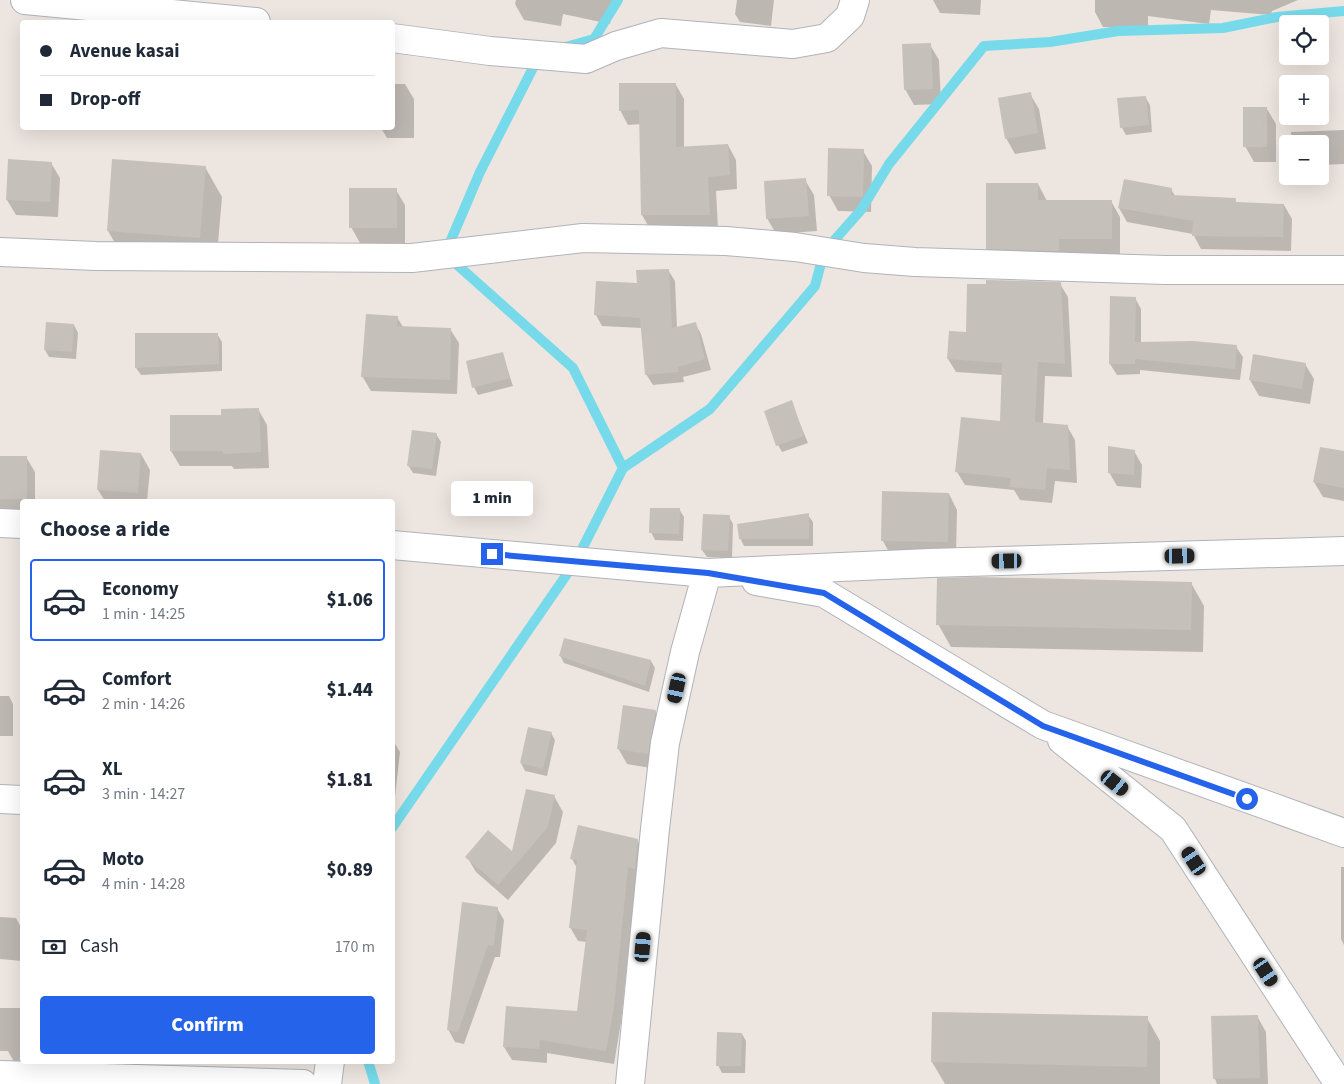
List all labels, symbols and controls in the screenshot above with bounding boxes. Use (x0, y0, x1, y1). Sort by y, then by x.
map controls (1279, 15, 1329, 185)
button: locate (1279, 15, 1329, 65)
text: Avenue kasai (70, 38, 179, 65)
button: + (1279, 75, 1329, 125)
text: Drop-off (70, 86, 140, 113)
button: − (1279, 135, 1329, 185)
callout: 1 min (451, 482, 533, 516)
text: 1 min (472, 487, 512, 509)
text: Choose a ride (40, 513, 170, 545)
route end (481, 543, 503, 565)
car (1164, 548, 1195, 564)
car (991, 553, 1022, 569)
text: Economy (102, 576, 179, 603)
icon: car (42, 578, 87, 623)
text: $1.06 (327, 587, 373, 614)
text: 1 min · 14:25 (102, 603, 185, 625)
text: Comfort (102, 666, 172, 693)
icon: car (42, 668, 87, 713)
car (666, 672, 687, 704)
text: $1.44 (327, 677, 373, 704)
text: 2 min · 14:26 (102, 693, 185, 715)
text: XL (102, 756, 123, 783)
icon: car (42, 758, 87, 803)
text: $1.81 (327, 767, 373, 794)
car (1098, 768, 1131, 798)
text: 3 min · 14:27 (102, 783, 185, 805)
route start (1236, 788, 1258, 810)
car (1179, 844, 1208, 878)
text: Moto (102, 846, 144, 873)
icon: car (42, 848, 87, 893)
text: $0.89 (327, 857, 373, 884)
text: 4 min · 14:28 (102, 873, 185, 895)
car (634, 931, 651, 963)
icon: cash (40, 933, 68, 961)
text: Cash (80, 933, 119, 960)
text: 170 m (335, 936, 375, 958)
car (1251, 955, 1280, 989)
button: Confirm (40, 996, 375, 1054)

